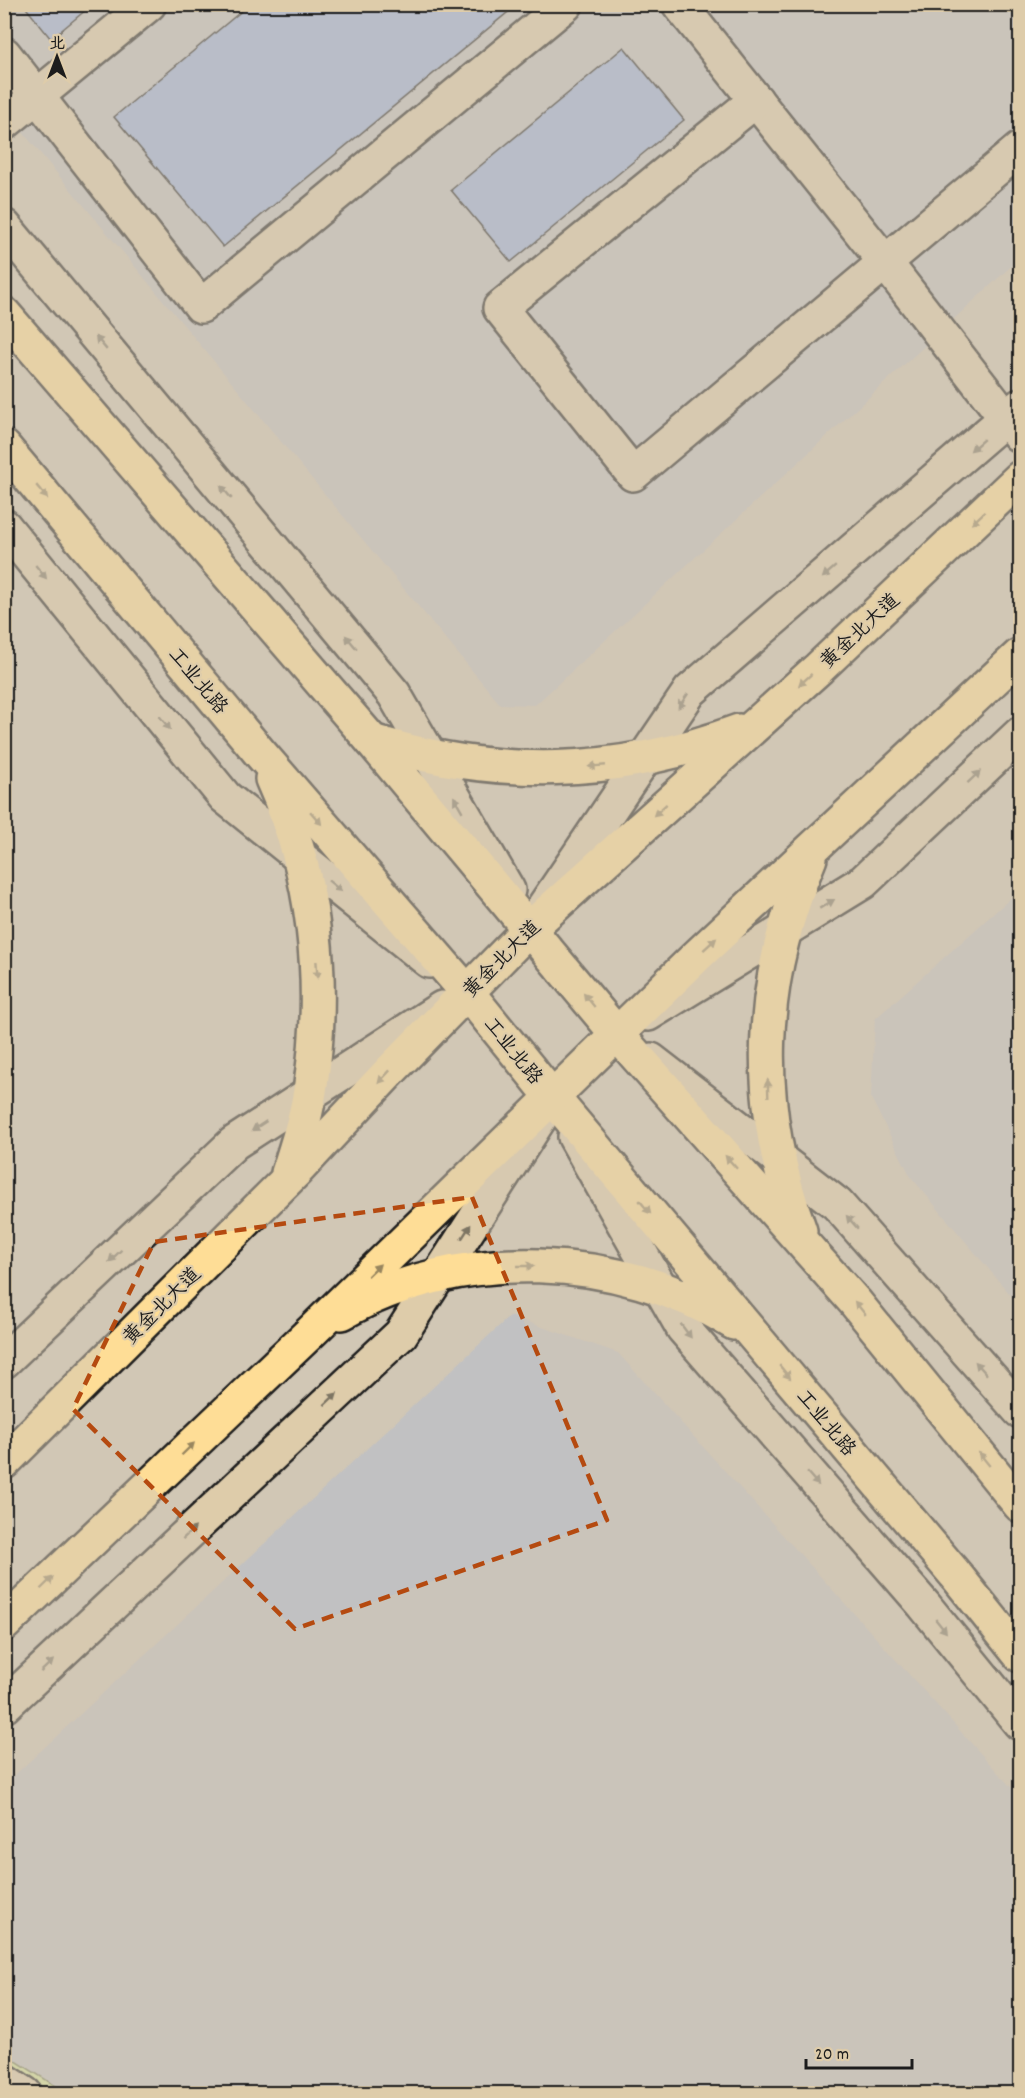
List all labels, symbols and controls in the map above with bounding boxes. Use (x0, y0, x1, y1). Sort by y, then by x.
north arrow (27, 27, 87, 87)
text: 北 (49, 33, 65, 56)
one-way arrow (96, 335, 108, 350)
one-way arrow (970, 438, 985, 451)
one-way arrow (35, 484, 48, 499)
one-way arrow (220, 485, 233, 500)
one-way arrow (971, 511, 986, 524)
one-way arrow (35, 564, 48, 580)
one-way arrow (822, 565, 837, 578)
street label: 黄金北大道 (815, 588, 907, 677)
one-way arrow (345, 635, 358, 650)
street label: 工业北路 (160, 642, 234, 722)
one-way arrow (798, 673, 813, 687)
one-way arrow (678, 693, 689, 709)
one-way arrow (158, 715, 171, 731)
one-way arrow (588, 761, 607, 771)
one-way arrow (967, 770, 982, 784)
one-way arrow (453, 796, 464, 812)
one-way arrow (653, 803, 668, 816)
one-way arrow (309, 810, 322, 825)
one-way arrow (327, 879, 343, 892)
one-way arrow (819, 898, 835, 909)
street label: 黄金北大道 (458, 915, 548, 1005)
one-way arrow (702, 937, 717, 951)
one-way arrow (313, 961, 322, 980)
one-way arrow (582, 992, 595, 1008)
street label: 工业北路 (476, 1012, 548, 1093)
one-way arrow (378, 1069, 391, 1084)
one-way arrow (763, 1079, 773, 1098)
one-way arrow (251, 1121, 267, 1132)
one-way arrow (725, 1155, 738, 1170)
one-way arrow (639, 1199, 652, 1215)
one-way arrow (846, 1215, 859, 1230)
one-way arrow (460, 1225, 472, 1241)
one-way arrow (108, 1249, 122, 1263)
one-way arrow (516, 1261, 535, 1271)
street label: 黄金北大道 (118, 1262, 208, 1352)
one-way arrow (367, 1264, 381, 1278)
one-way arrow (854, 1300, 867, 1316)
one-way arrow (680, 1322, 692, 1338)
one-way arrow (974, 1360, 988, 1375)
one-way arrow (778, 1364, 791, 1379)
street label: 工业北路 (788, 1384, 862, 1464)
one-way arrow (324, 1392, 339, 1406)
one-way arrow (181, 1442, 195, 1456)
one-way arrow (977, 1451, 990, 1467)
one-way arrow (806, 1471, 820, 1486)
one-way arrow (182, 1526, 196, 1540)
one-way arrow (39, 1576, 54, 1590)
one-way arrow (934, 1618, 947, 1634)
one-way arrow (39, 1660, 54, 1673)
scale bar (806, 2032, 912, 2070)
text: 20 m (815, 2043, 849, 2068)

